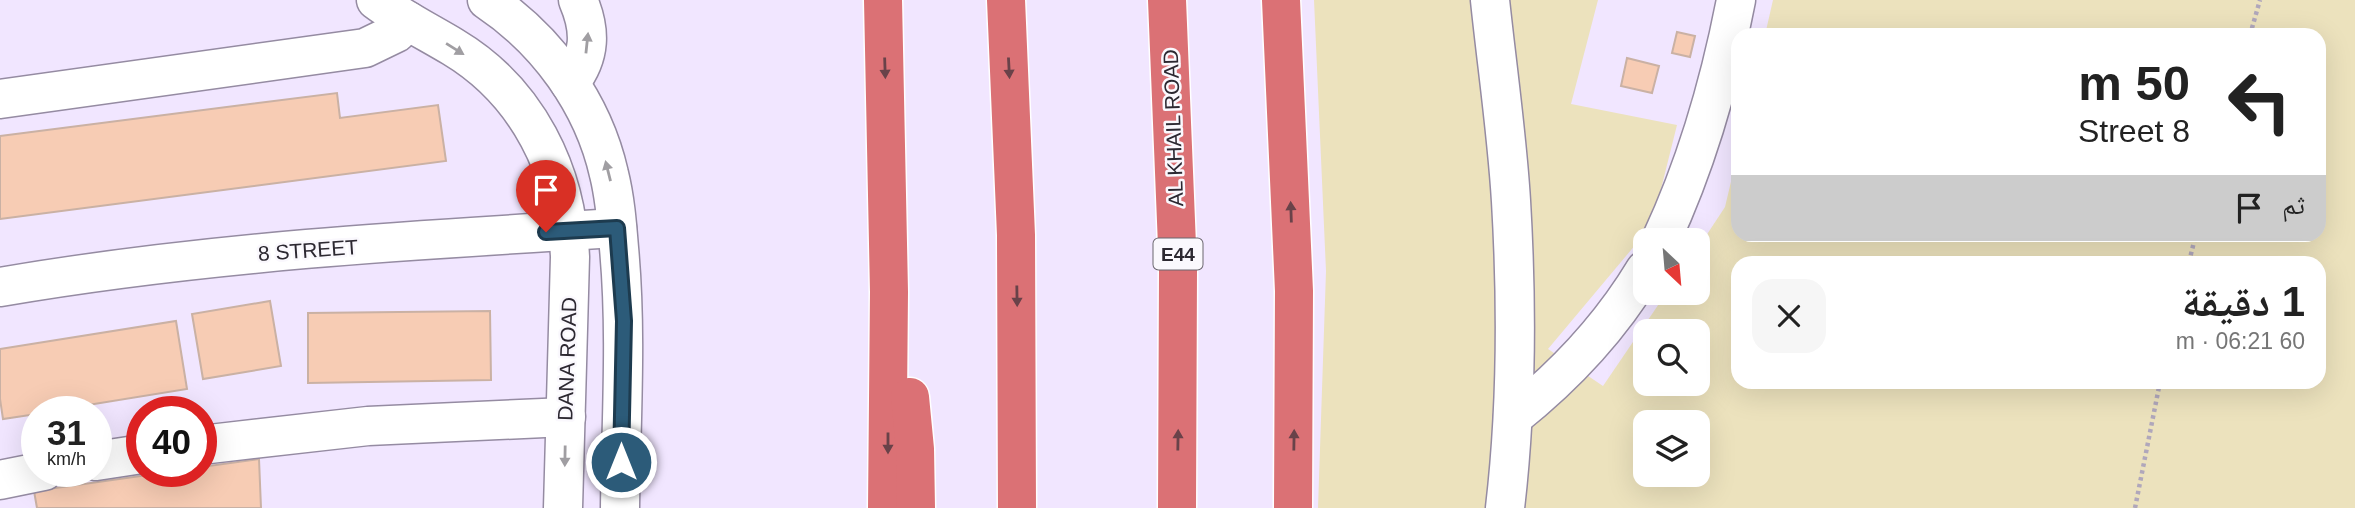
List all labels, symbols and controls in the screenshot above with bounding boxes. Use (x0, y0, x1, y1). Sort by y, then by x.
one-way arrow (582, 31, 593, 53)
one-way arrow (445, 42, 464, 55)
street label: AL KHAIL ROAD (1159, 49, 1187, 207)
text: 50 m (2078, 56, 2190, 110)
icon: left (2214, 56, 2305, 147)
one-way arrow (880, 57, 891, 79)
one-way arrow (1004, 57, 1015, 79)
text: 8 Street (2078, 113, 2190, 149)
pin (516, 160, 576, 232)
one-way arrow (602, 160, 613, 182)
icon: arrive (527, 171, 565, 209)
icon: arrive (2230, 189, 2268, 227)
text: ثم (2282, 190, 2305, 220)
one-way arrow (1285, 201, 1297, 223)
north arrow (1633, 228, 1710, 304)
map controls (1633, 228, 1710, 487)
street label: 8 STREET (257, 235, 359, 265)
road number: E44 (1154, 238, 1202, 270)
text: 1 دقيقة (2182, 278, 2305, 325)
button: close (1752, 279, 1826, 353)
one-way arrow (1011, 285, 1022, 307)
street label: DANA ROAD (553, 297, 581, 421)
button: search (1633, 319, 1710, 396)
text: 60 m · 06:21 (2176, 328, 2305, 354)
speed limit sign: 40 (126, 396, 217, 487)
button: layers (1633, 410, 1710, 487)
text: 31 (47, 413, 86, 452)
position arrow (584, 425, 658, 499)
one-way arrow (1173, 429, 1184, 451)
one-way arrow (1289, 429, 1300, 451)
one-way arrow (882, 432, 894, 454)
one-way arrow (559, 445, 570, 467)
text: km/h (47, 449, 86, 469)

